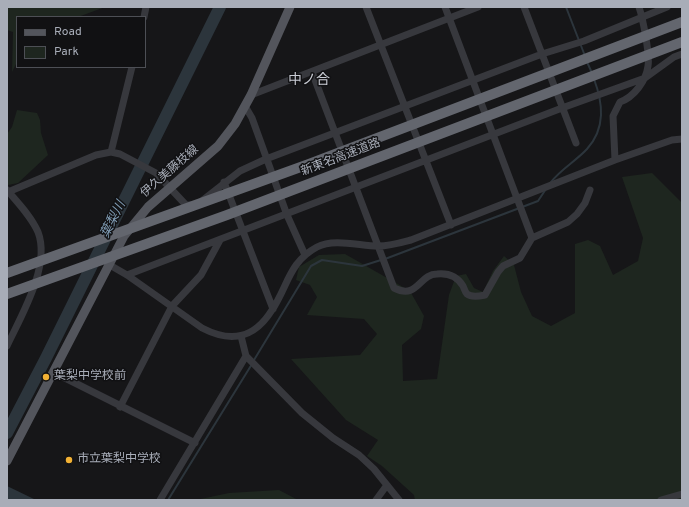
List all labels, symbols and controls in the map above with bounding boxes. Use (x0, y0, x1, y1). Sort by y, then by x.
legend (16, 16, 146, 68)
text: Road (54, 24, 82, 40)
text: Park (54, 44, 79, 60)
district label: 中ノ合 (288, 73, 330, 89)
street label: 新東名高速道路 (299, 136, 383, 180)
street label: 伊久美藤枝線 (138, 143, 202, 201)
water label: 葉梨川 (98, 199, 130, 241)
place label: 葉梨中学校前 (54, 370, 126, 384)
marker: 葉梨中学校前 (41, 372, 51, 382)
place label: 市立葉梨中学校 (77, 453, 161, 467)
marker: 市立葉梨中学校 (64, 455, 74, 465)

